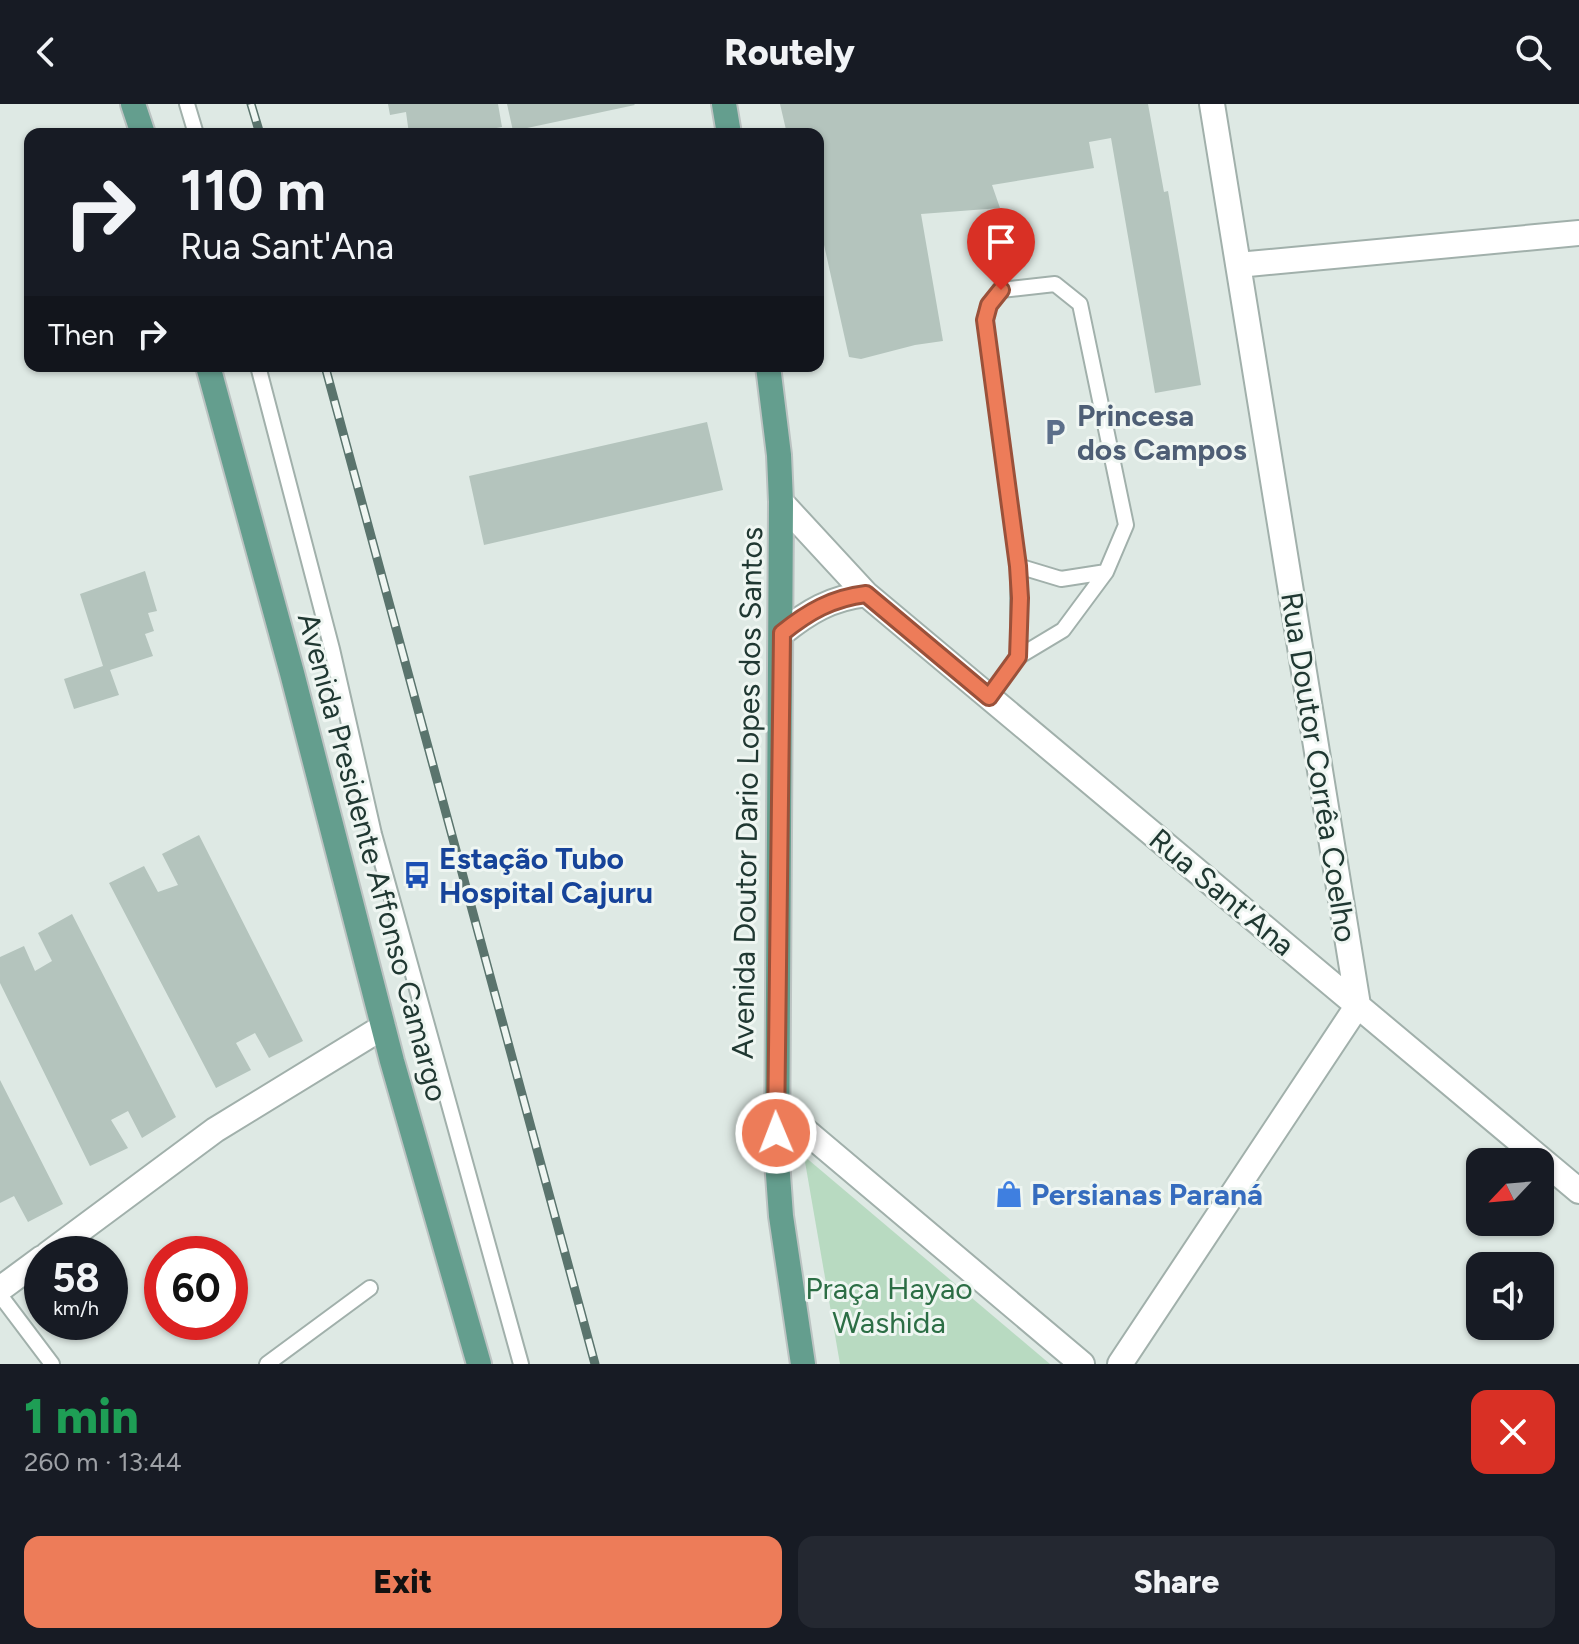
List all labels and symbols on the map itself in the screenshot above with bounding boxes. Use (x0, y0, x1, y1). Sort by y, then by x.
pin (967, 208, 1035, 290)
place label: Princesa dos Campos (1077, 397, 1247, 468)
parking icon: Princesa dos Campos (1040, 417, 1070, 447)
street label: Avenida Doutor Dario Lopes dos Santos (724, 527, 770, 1059)
street label: Rua Doutor Corrêa Coelho (1273, 589, 1365, 945)
street label: Avenida Presidente Affonso Camargo (290, 609, 456, 1105)
street label: Rua Sant'Ana (1142, 820, 1302, 964)
place label: Estação Tubo Hospital Cajuru (439, 840, 653, 911)
bus stop icon: Estação Tubo Hospital Cajuru (402, 860, 432, 890)
position arrow (734, 1091, 818, 1175)
north arrow (1466, 1148, 1554, 1236)
place label: Persianas Paraná (1031, 1176, 1263, 1213)
shop icon: Persianas Paraná (994, 1179, 1024, 1209)
speed limit sign: 60 (144, 1236, 248, 1340)
park label: Praça Hayao Washida (805, 1270, 973, 1341)

